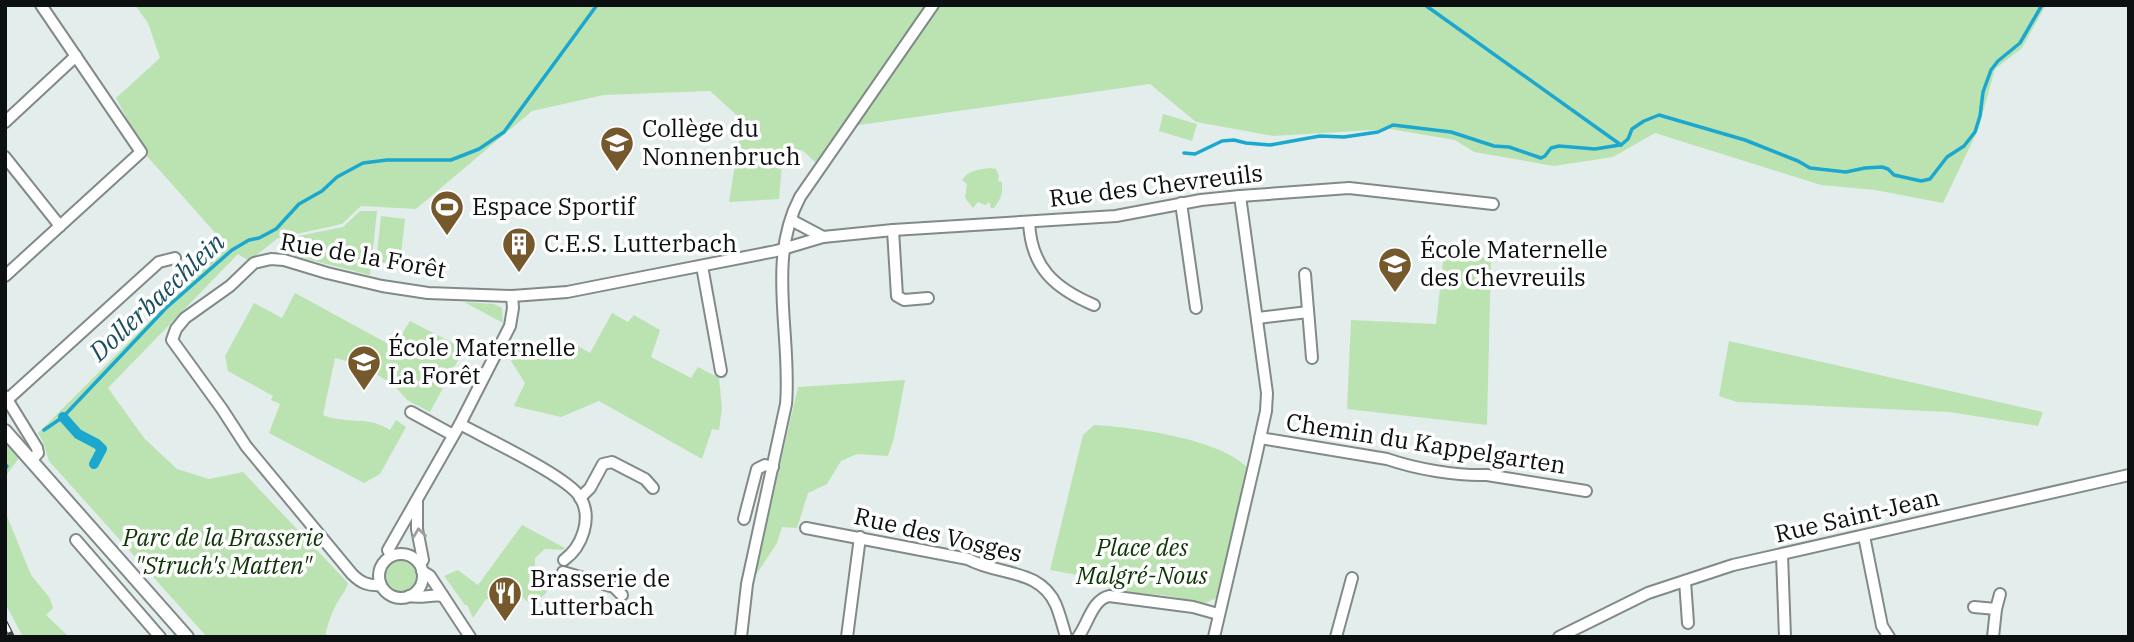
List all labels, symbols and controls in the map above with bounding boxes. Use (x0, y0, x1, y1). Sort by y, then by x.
place label: Collège du Nonnenbruch (642, 112, 801, 172)
school or university icon: Collège du Nonnenbruch (598, 124, 636, 173)
street label: Rue des Chevreuils (1047, 156, 1265, 214)
sports icon: Espace Sportif (428, 188, 466, 237)
place label: Espace Sportif (472, 190, 637, 222)
water label: Dollerbaechlein (80, 224, 232, 369)
street label: Rue de la Forêt (278, 225, 449, 285)
building icon: C.E.S. Lutterbach (500, 225, 538, 274)
place label: C.E.S. Lutterbach (544, 227, 737, 259)
place label: École Maternelle des Chevreuils (1420, 233, 1608, 293)
school or university icon: École Maternelle des Chevreuils (1376, 245, 1414, 294)
place label: École Maternelle La Forêt (388, 331, 576, 391)
school or university icon: École Maternelle La Forêt (345, 343, 383, 392)
street label: Chemin du Kappelgarten (1284, 405, 1568, 481)
street label: Rue Saint-Jean (1771, 481, 1942, 550)
street label: Rue des Vosges (851, 499, 1025, 569)
park label: Parc de la Brasserie "Struch's Matten" (122, 521, 324, 581)
one-way arrow (411, 527, 426, 539)
park label: Place des Malgré-Nous (1075, 531, 1208, 591)
place label: Brasserie de Lutterbach (530, 562, 670, 622)
restaurant icon: Brasserie de Lutterbach (486, 574, 524, 623)

